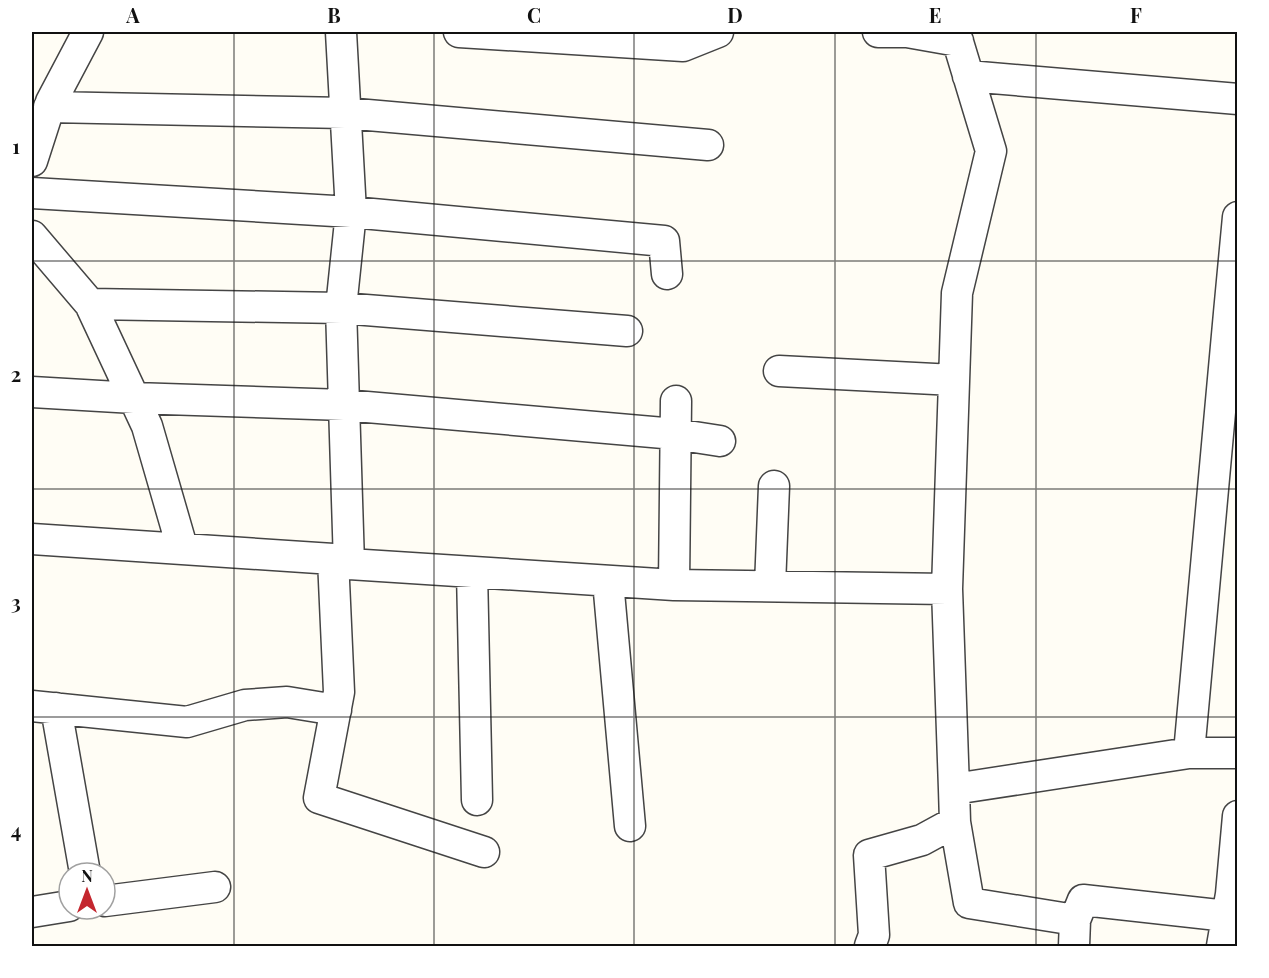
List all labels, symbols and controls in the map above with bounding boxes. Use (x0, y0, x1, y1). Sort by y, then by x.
text: A (125, 1, 140, 28)
text: B (327, 1, 341, 28)
text: C (527, 1, 541, 28)
text: D (727, 1, 743, 28)
text: E (929, 1, 941, 28)
text: F (1130, 1, 1142, 28)
text: 1 (12, 132, 20, 159)
text: 2 (11, 360, 21, 387)
text: 3 (11, 588, 21, 615)
text: 4 (11, 816, 21, 843)
north arrow (57, 861, 117, 921)
text: N (81, 865, 93, 886)

